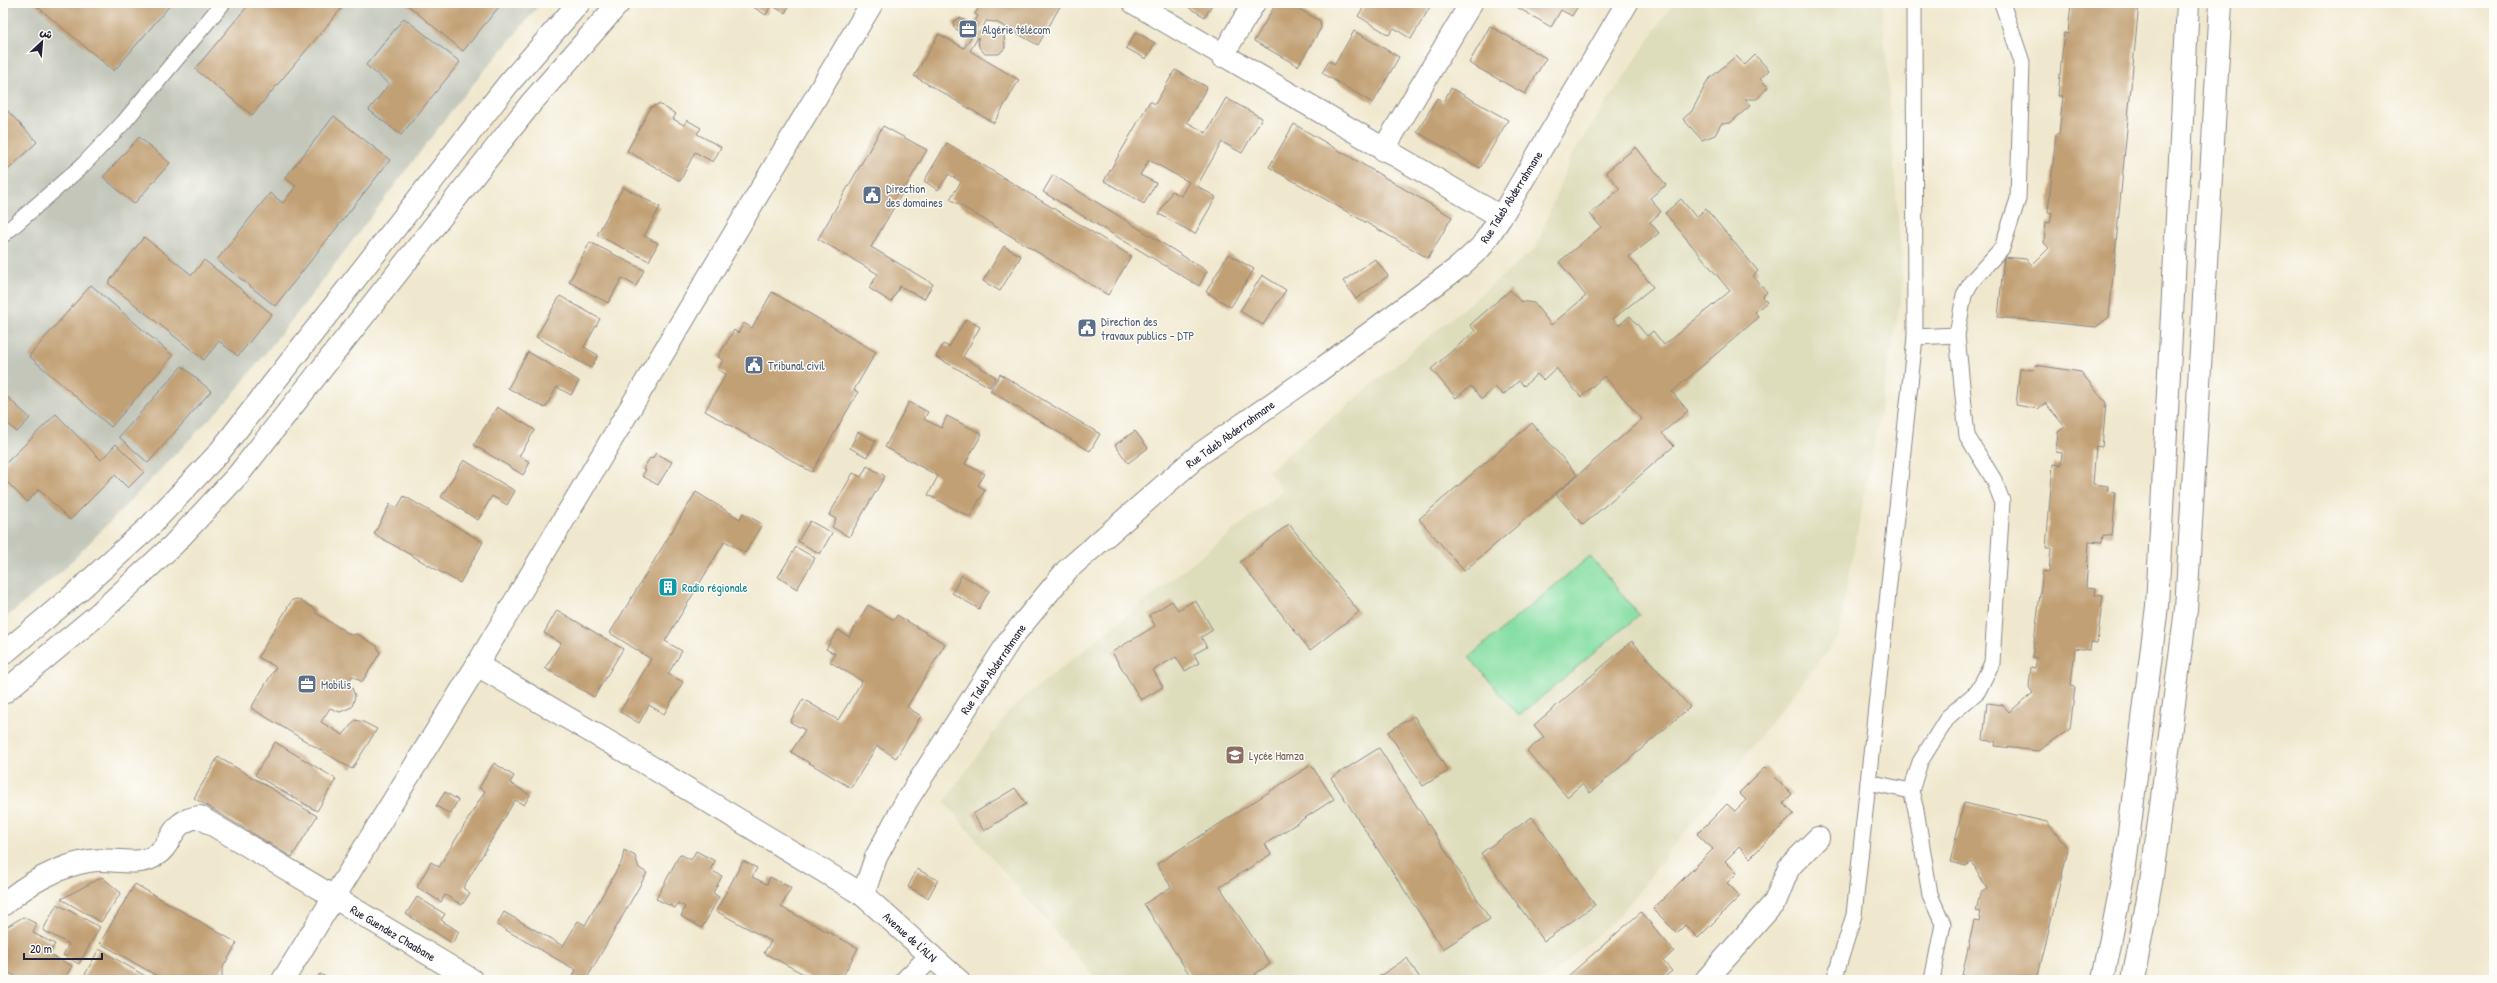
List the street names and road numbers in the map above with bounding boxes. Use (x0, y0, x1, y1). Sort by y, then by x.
street label: Rue Taleb Abderrahmane (1476, 147, 1546, 246)
street label: Rue Taleb Abderrahmane (1182, 396, 1278, 472)
street label: Rue Taleb Abderrahmane (956, 620, 1030, 718)
street label: Rue Guendez Chaabane (347, 901, 439, 965)
street label: Avenue de l'ALN (879, 908, 941, 966)

